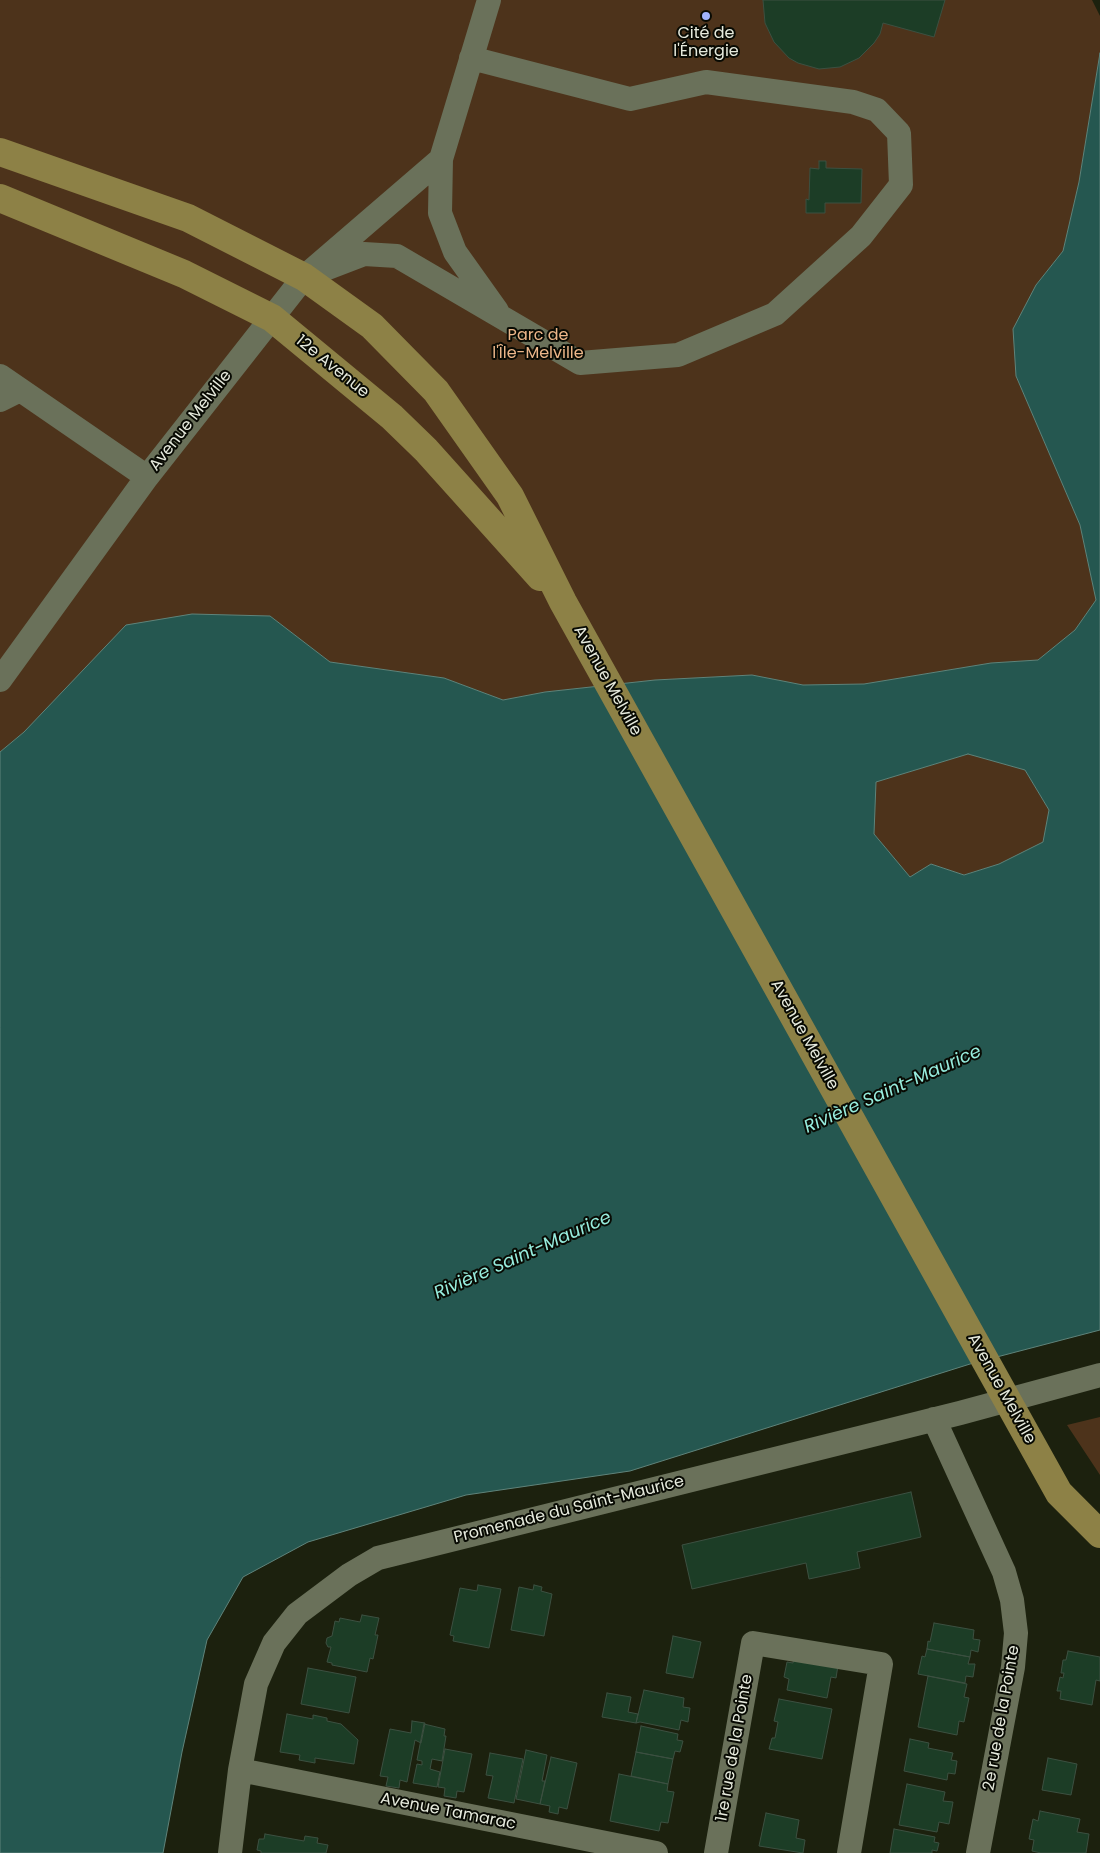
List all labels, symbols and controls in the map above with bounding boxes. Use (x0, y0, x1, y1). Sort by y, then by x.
marker: Cité de l'Énergie (700, 10, 712, 22)
place label: Cité de l'Énergie (673, 24, 739, 62)
park label: Parc de l'Île-Melville (492, 326, 584, 364)
street label: 12e Avenue (292, 332, 372, 402)
street label: Avenue Melville (146, 367, 236, 475)
street label: Avenue Melville (569, 623, 645, 739)
street label: Avenue Melville (766, 977, 842, 1093)
water label: Rivière Saint-Maurice (801, 1041, 985, 1139)
water label: Rivière Saint-Maurice (431, 1207, 615, 1305)
street label: Avenue Melville (963, 1331, 1039, 1447)
street label: Promenade du Saint-Maurice (452, 1472, 686, 1548)
street label: 2e rue de la Pointe (980, 1644, 1024, 1792)
street label: 1re rue de la Pointe (713, 1673, 757, 1823)
street label: Avenue Tamarac (379, 1789, 517, 1835)

